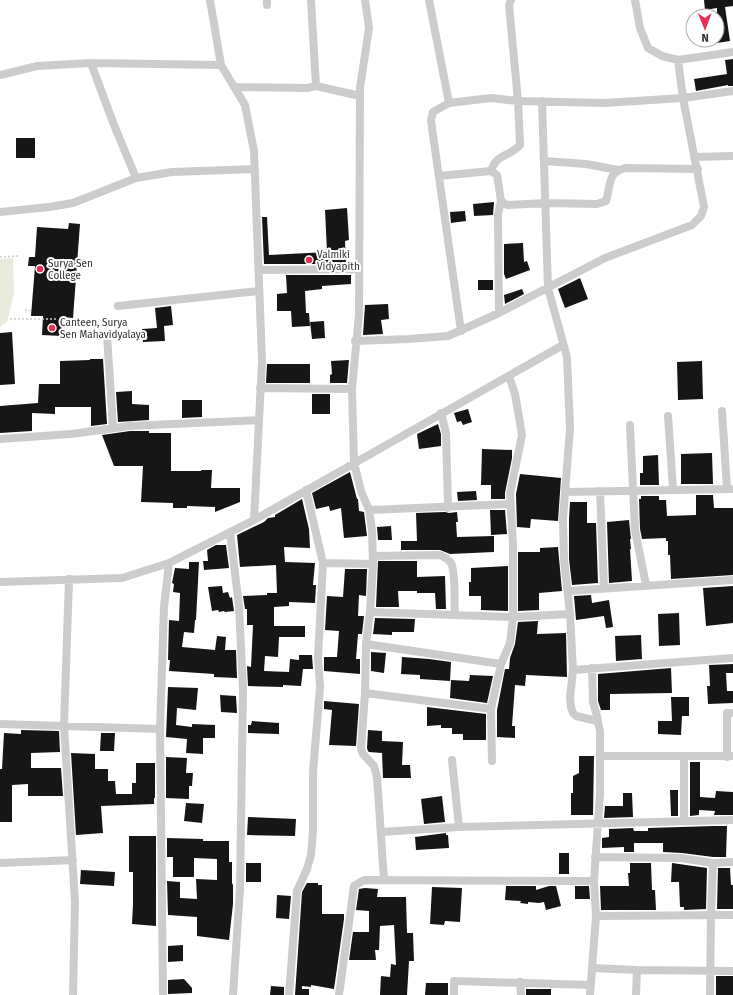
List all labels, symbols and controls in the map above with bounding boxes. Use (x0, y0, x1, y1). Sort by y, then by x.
north arrow (685, 8, 725, 48)
text: N (701, 31, 709, 44)
place label: Valmiki Vidyapith (317, 249, 360, 273)
marker: Valmiki Vidyapith (304, 255, 314, 265)
place label: Surya Sen College (48, 258, 93, 282)
marker: Surya Sen College (35, 264, 45, 274)
place label: Canteen, Surya Sen Mahavidyalaya (60, 317, 146, 341)
marker: Canteen, Surya Sen Mahavidyalaya (47, 323, 57, 333)

